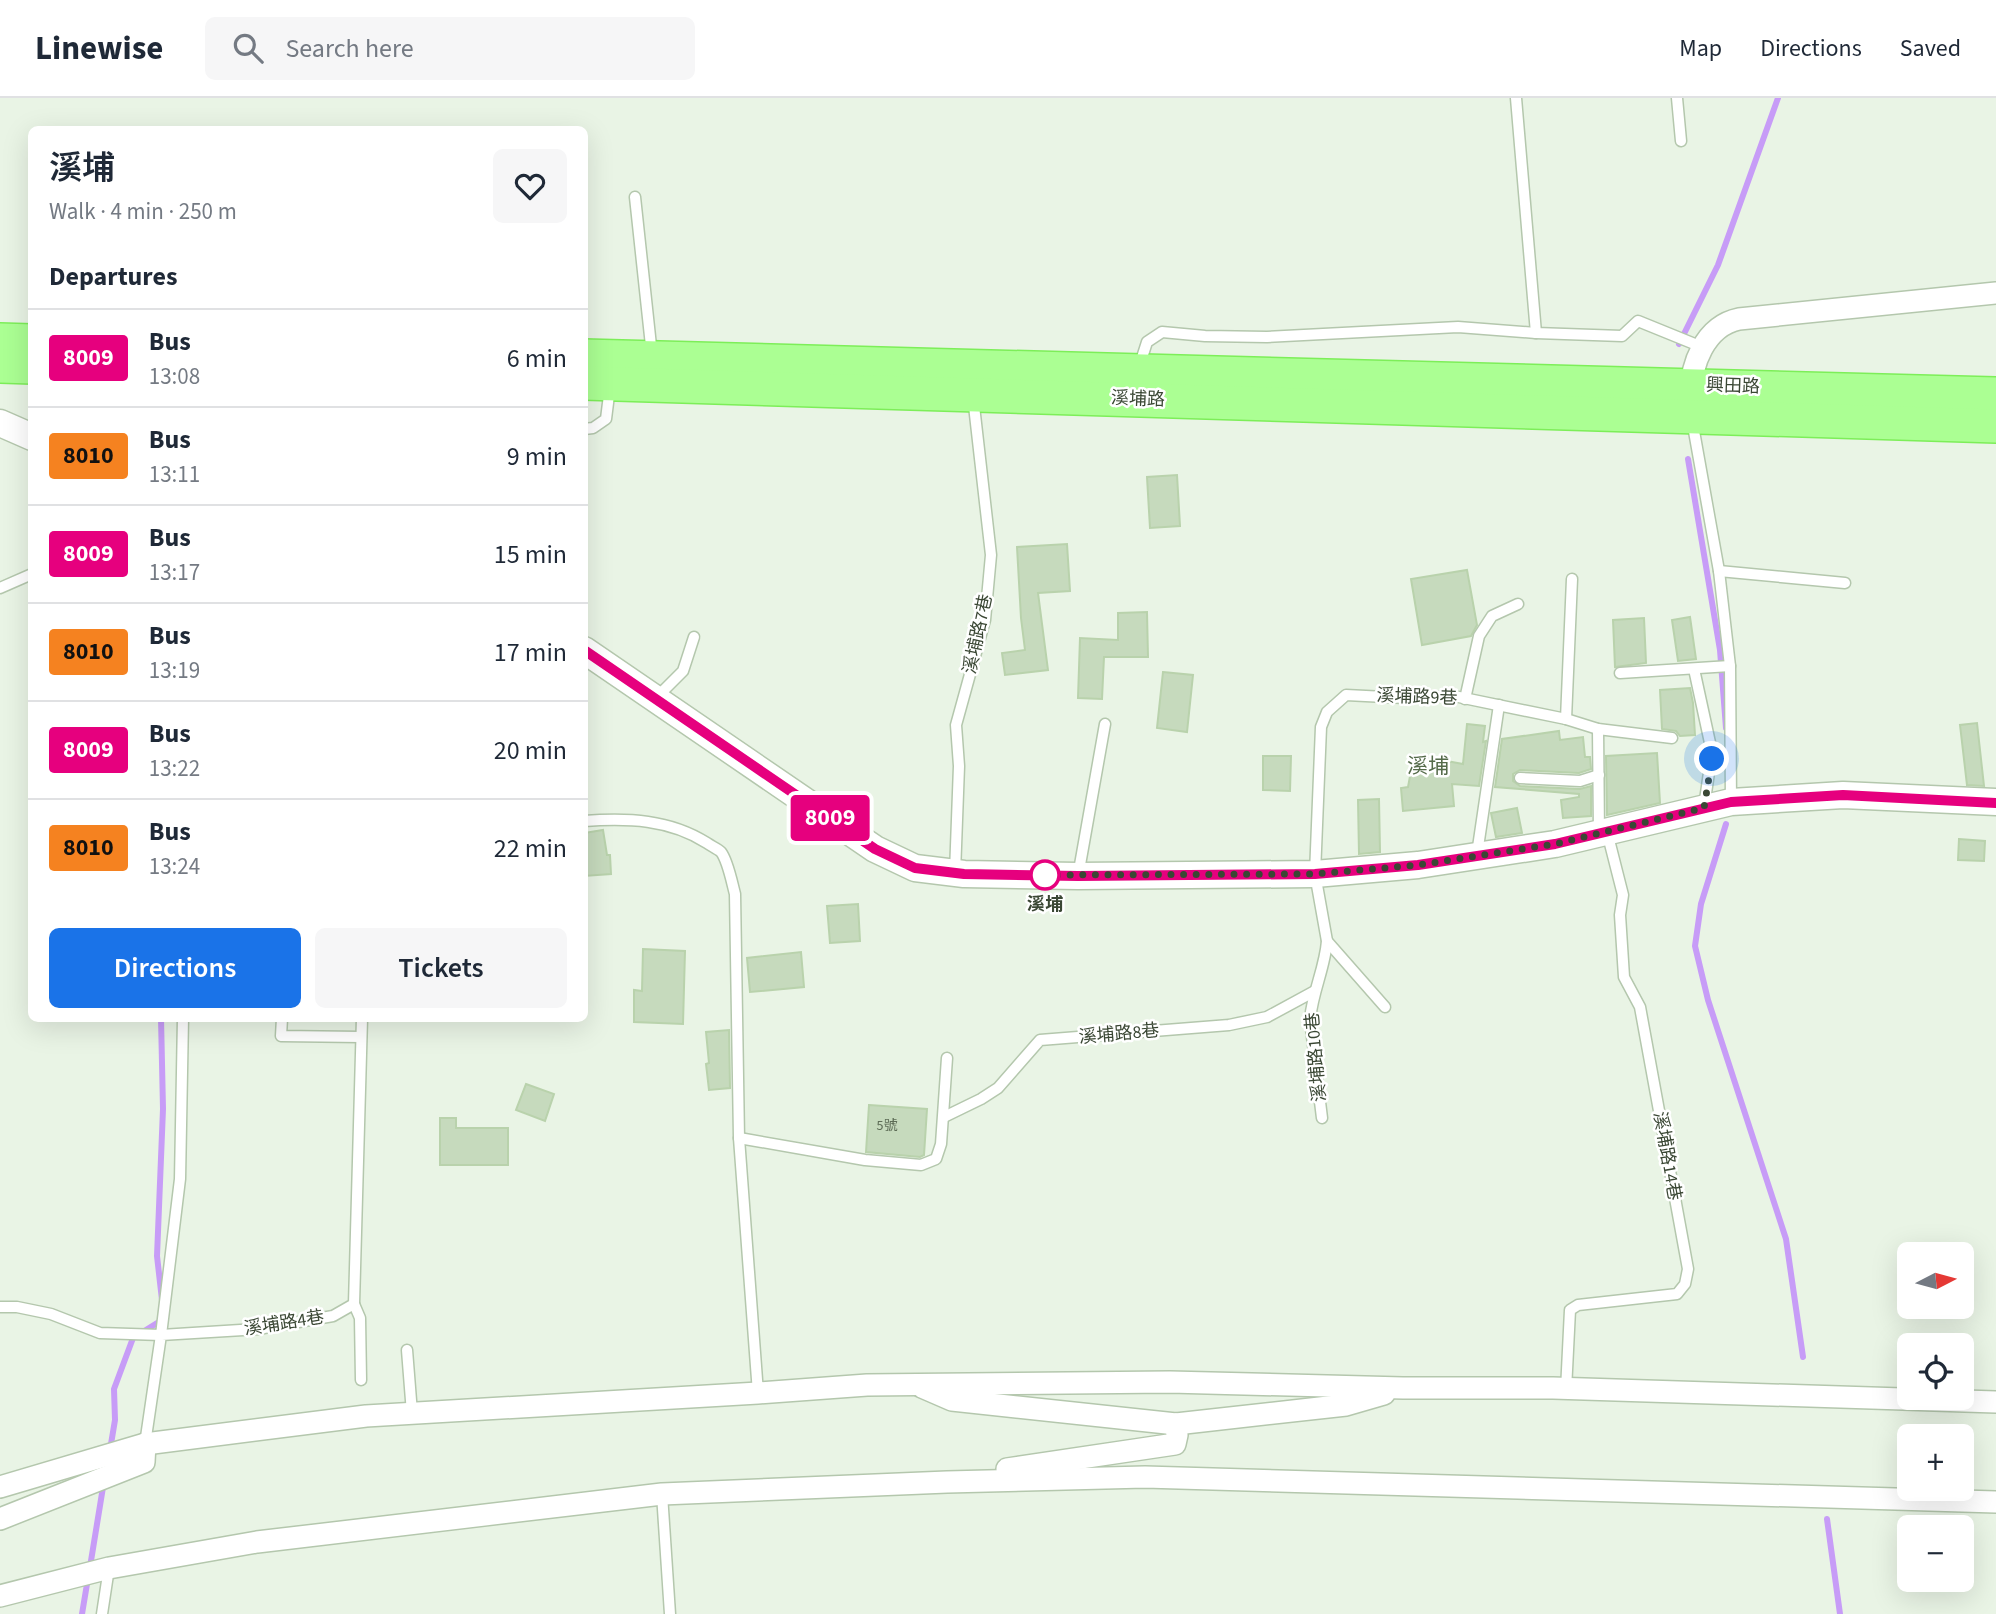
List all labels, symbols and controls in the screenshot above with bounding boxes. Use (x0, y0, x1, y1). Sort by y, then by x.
search box (205, 17, 695, 80)
text: Linewise (35, 25, 163, 72)
icon: search (229, 29, 267, 67)
text: Search here (285, 30, 414, 67)
text: Map (1679, 31, 1722, 66)
text: Directions (1760, 31, 1862, 66)
text: Saved (1900, 31, 1961, 66)
text: 溪埔 (49, 145, 115, 192)
button: heart (493, 149, 567, 223)
text: Walk · 4 min · 250 m (49, 195, 237, 228)
text: Departures (49, 258, 177, 295)
text: Bus (149, 323, 191, 360)
text: 8009 (63, 340, 114, 375)
text: 6 min (507, 340, 567, 377)
text: 13:08 (149, 360, 200, 393)
street label: 興田路 (1706, 373, 1760, 399)
street label: 溪埔路 (1111, 386, 1165, 412)
text: Bus (149, 421, 191, 458)
text: 8010 (63, 438, 114, 473)
text: 9 min (507, 438, 567, 475)
text: 13:11 (149, 458, 200, 491)
text: Bus (149, 519, 191, 556)
text: 8009 (63, 536, 114, 571)
text: 15 min (494, 536, 567, 573)
text: 13:17 (149, 556, 200, 589)
street label: 溪埔路7巷 (957, 592, 999, 676)
text: Bus (149, 617, 191, 654)
text: 8010 (63, 634, 114, 669)
text: 17 min (494, 634, 567, 671)
text: 13:19 (149, 654, 200, 687)
street label: 溪埔路9巷 (1376, 683, 1458, 711)
text: Bus (149, 715, 191, 752)
text: 8009 (63, 732, 114, 767)
text: 20 min (494, 732, 567, 769)
your location (1694, 741, 1729, 776)
district label: 溪埔 (1407, 751, 1449, 781)
text: 13:22 (149, 752, 200, 785)
line badge: 8009 (781, 795, 879, 841)
text: 8009 (805, 800, 855, 835)
text: Bus (149, 813, 191, 850)
text: 8010 (63, 830, 114, 865)
text: 22 min (494, 830, 567, 867)
text: 13:24 (149, 850, 200, 883)
marker: 溪埔 (1030, 860, 1060, 890)
place label: 溪埔 (1027, 892, 1063, 917)
button: Directions (49, 928, 301, 1008)
button: Tickets (315, 928, 567, 1008)
street label: 溪埔路10巷 (1300, 1011, 1332, 1103)
street label: 溪埔路8巷 (1078, 1018, 1160, 1050)
street label: 溪埔路14巷 (1647, 1110, 1687, 1202)
house number: 5號 (877, 1116, 897, 1136)
north arrow (1897, 1242, 1974, 1320)
map controls (1897, 1242, 1974, 1592)
street label: 溪埔路4巷 (242, 1304, 326, 1342)
button: locate (1897, 1333, 1974, 1410)
button: + (1897, 1424, 1974, 1501)
button: − (1897, 1515, 1974, 1592)

